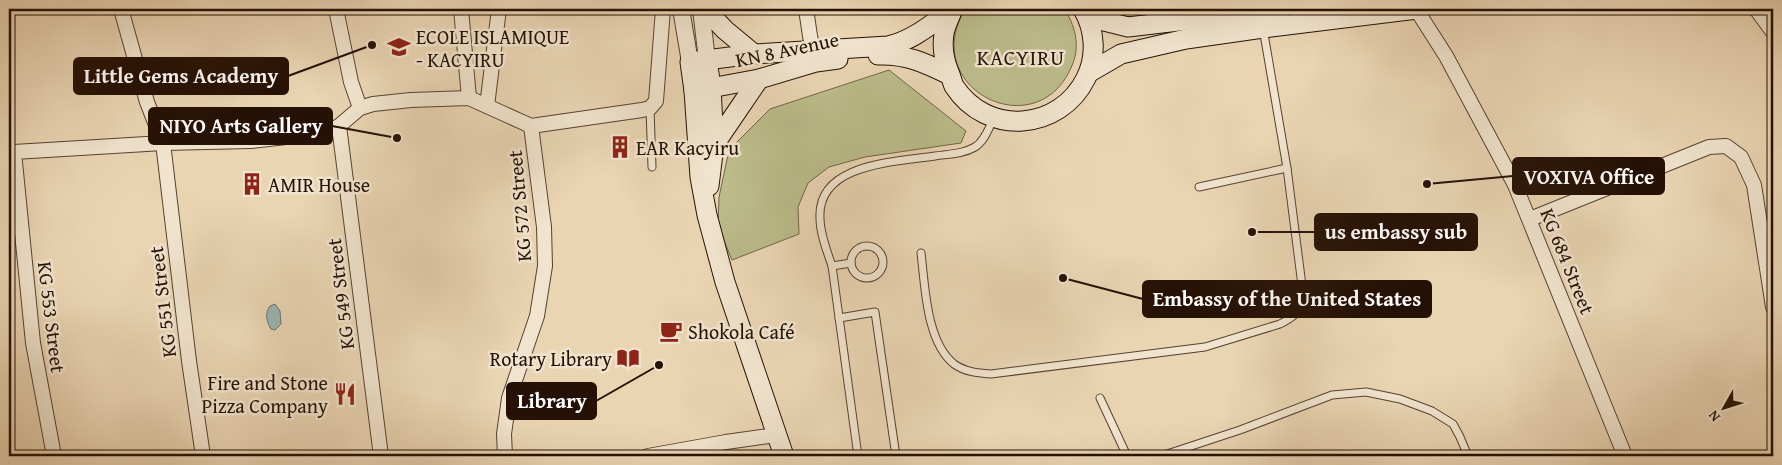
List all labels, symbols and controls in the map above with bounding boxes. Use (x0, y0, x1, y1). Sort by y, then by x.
place label: ECOLE ISLAMIQUE - KACYIRU (416, 22, 569, 74)
street label: KN 8 Avenue (733, 24, 841, 74)
school or university icon: ECOLE ISLAMIQUE - KACYIRU (386, 34, 412, 60)
district label: KACYIRU (977, 42, 1065, 73)
callout: Little Gems Academy (74, 58, 288, 94)
text: Little Gems Academy (84, 60, 278, 91)
callout: NIYO Arts Gallery (149, 108, 332, 144)
text: NIYO Arts Gallery (159, 110, 323, 141)
place label: EAR Kacyiru (636, 133, 739, 162)
building icon: EAR Kacyiru (607, 134, 633, 160)
street label: KG 572 Street (500, 149, 538, 263)
callout: VOXIVA Office (1513, 158, 1664, 194)
text: VOXIVA Office (1524, 161, 1654, 192)
place label: AMIR House (268, 170, 370, 199)
building icon: AMIR House (239, 171, 265, 197)
street label: KG 684 Street (1534, 204, 1602, 318)
callout: us embassy sub (1315, 214, 1477, 250)
text: us embassy sub (1325, 216, 1467, 247)
street label: KG 549 Street (319, 237, 361, 351)
street label: KG 551 Street (141, 245, 183, 359)
street label: KG 553 Street (31, 260, 73, 374)
callout: Embassy of the United States (1143, 281, 1431, 317)
text: Embassy of the United States (1153, 283, 1421, 314)
place label: Shokola Café (688, 317, 795, 346)
cafe icon: Shokola Café (658, 318, 684, 344)
place label: Rotary Library (490, 344, 612, 373)
library icon: Rotary Library (615, 345, 641, 371)
place label: Fire and Stone Pizza Company (201, 368, 328, 420)
restaurant icon: Fire and Stone Pizza Company (332, 381, 358, 407)
north arrow (1700, 382, 1750, 432)
callout: Library (507, 383, 596, 419)
text: Library (517, 385, 587, 416)
text: N (1703, 406, 1725, 426)

